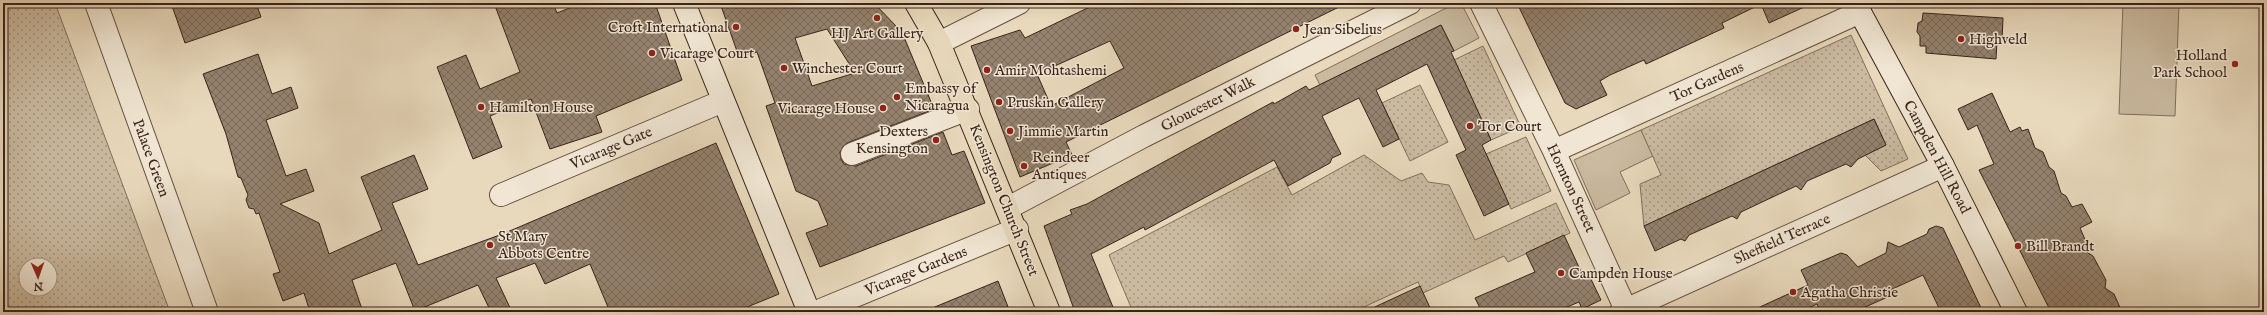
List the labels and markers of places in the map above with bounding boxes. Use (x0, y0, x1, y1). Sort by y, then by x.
marker: HJ Art Gallery (872, 13, 882, 23)
place label: Croft International (608, 18, 729, 37)
place label: Jean Sibelius (1302, 20, 1382, 39)
marker: Croft International (731, 22, 741, 32)
place label: HJ Art Gallery (831, 24, 924, 43)
marker: Jean Sibelius (1291, 24, 1301, 34)
place label: Highveld (1969, 30, 2028, 49)
marker: Highveld (1956, 34, 1966, 44)
place label: Vicarage Court (659, 44, 754, 63)
place label: Holland Park School (2153, 46, 2228, 82)
marker: Vicarage Court (647, 48, 657, 58)
place label: Winchester Court (792, 59, 903, 78)
marker: Holland Park School (2230, 59, 2240, 69)
place label: Amir Mohtashemi (994, 61, 1107, 80)
marker: Winchester Court (779, 63, 789, 73)
marker: Amir Mohtashemi (982, 65, 992, 75)
place label: Embassy of Nicaragua (905, 79, 979, 115)
marker: Embassy of Nicaragua (892, 92, 902, 102)
place label: Pruskin Gallery (1007, 93, 1104, 112)
marker: Pruskin Gallery (994, 97, 1004, 107)
place label: Hamilton House (489, 98, 593, 117)
place label: Vicarage House (776, 99, 875, 118)
marker: Hamilton House (476, 102, 486, 112)
marker: Vicarage House (878, 103, 888, 113)
place label: Tor Court (1478, 117, 1542, 136)
marker: Tor Court (1465, 121, 1475, 131)
place label: Dexters Kensington (856, 122, 928, 158)
place label: Jimmie Martin (1016, 122, 1109, 141)
marker: Jimmie Martin (1005, 126, 1015, 136)
marker: Dexters Kensington (931, 135, 941, 145)
place label: Reindeer Antiques (1031, 148, 1090, 184)
marker: Reindeer Antiques (1019, 161, 1029, 171)
place label: St Mary Abbots Centre (497, 227, 589, 263)
place label: Bill Brandt (2026, 237, 2094, 256)
marker: St Mary Abbots Centre (485, 240, 495, 250)
marker: Bill Brandt (2013, 241, 2023, 251)
place label: Campden House (1569, 264, 1673, 283)
marker: Campden House (1556, 268, 1566, 278)
place label: Agatha Christie (1800, 283, 1898, 302)
marker: Agatha Christie (1788, 287, 1798, 297)

